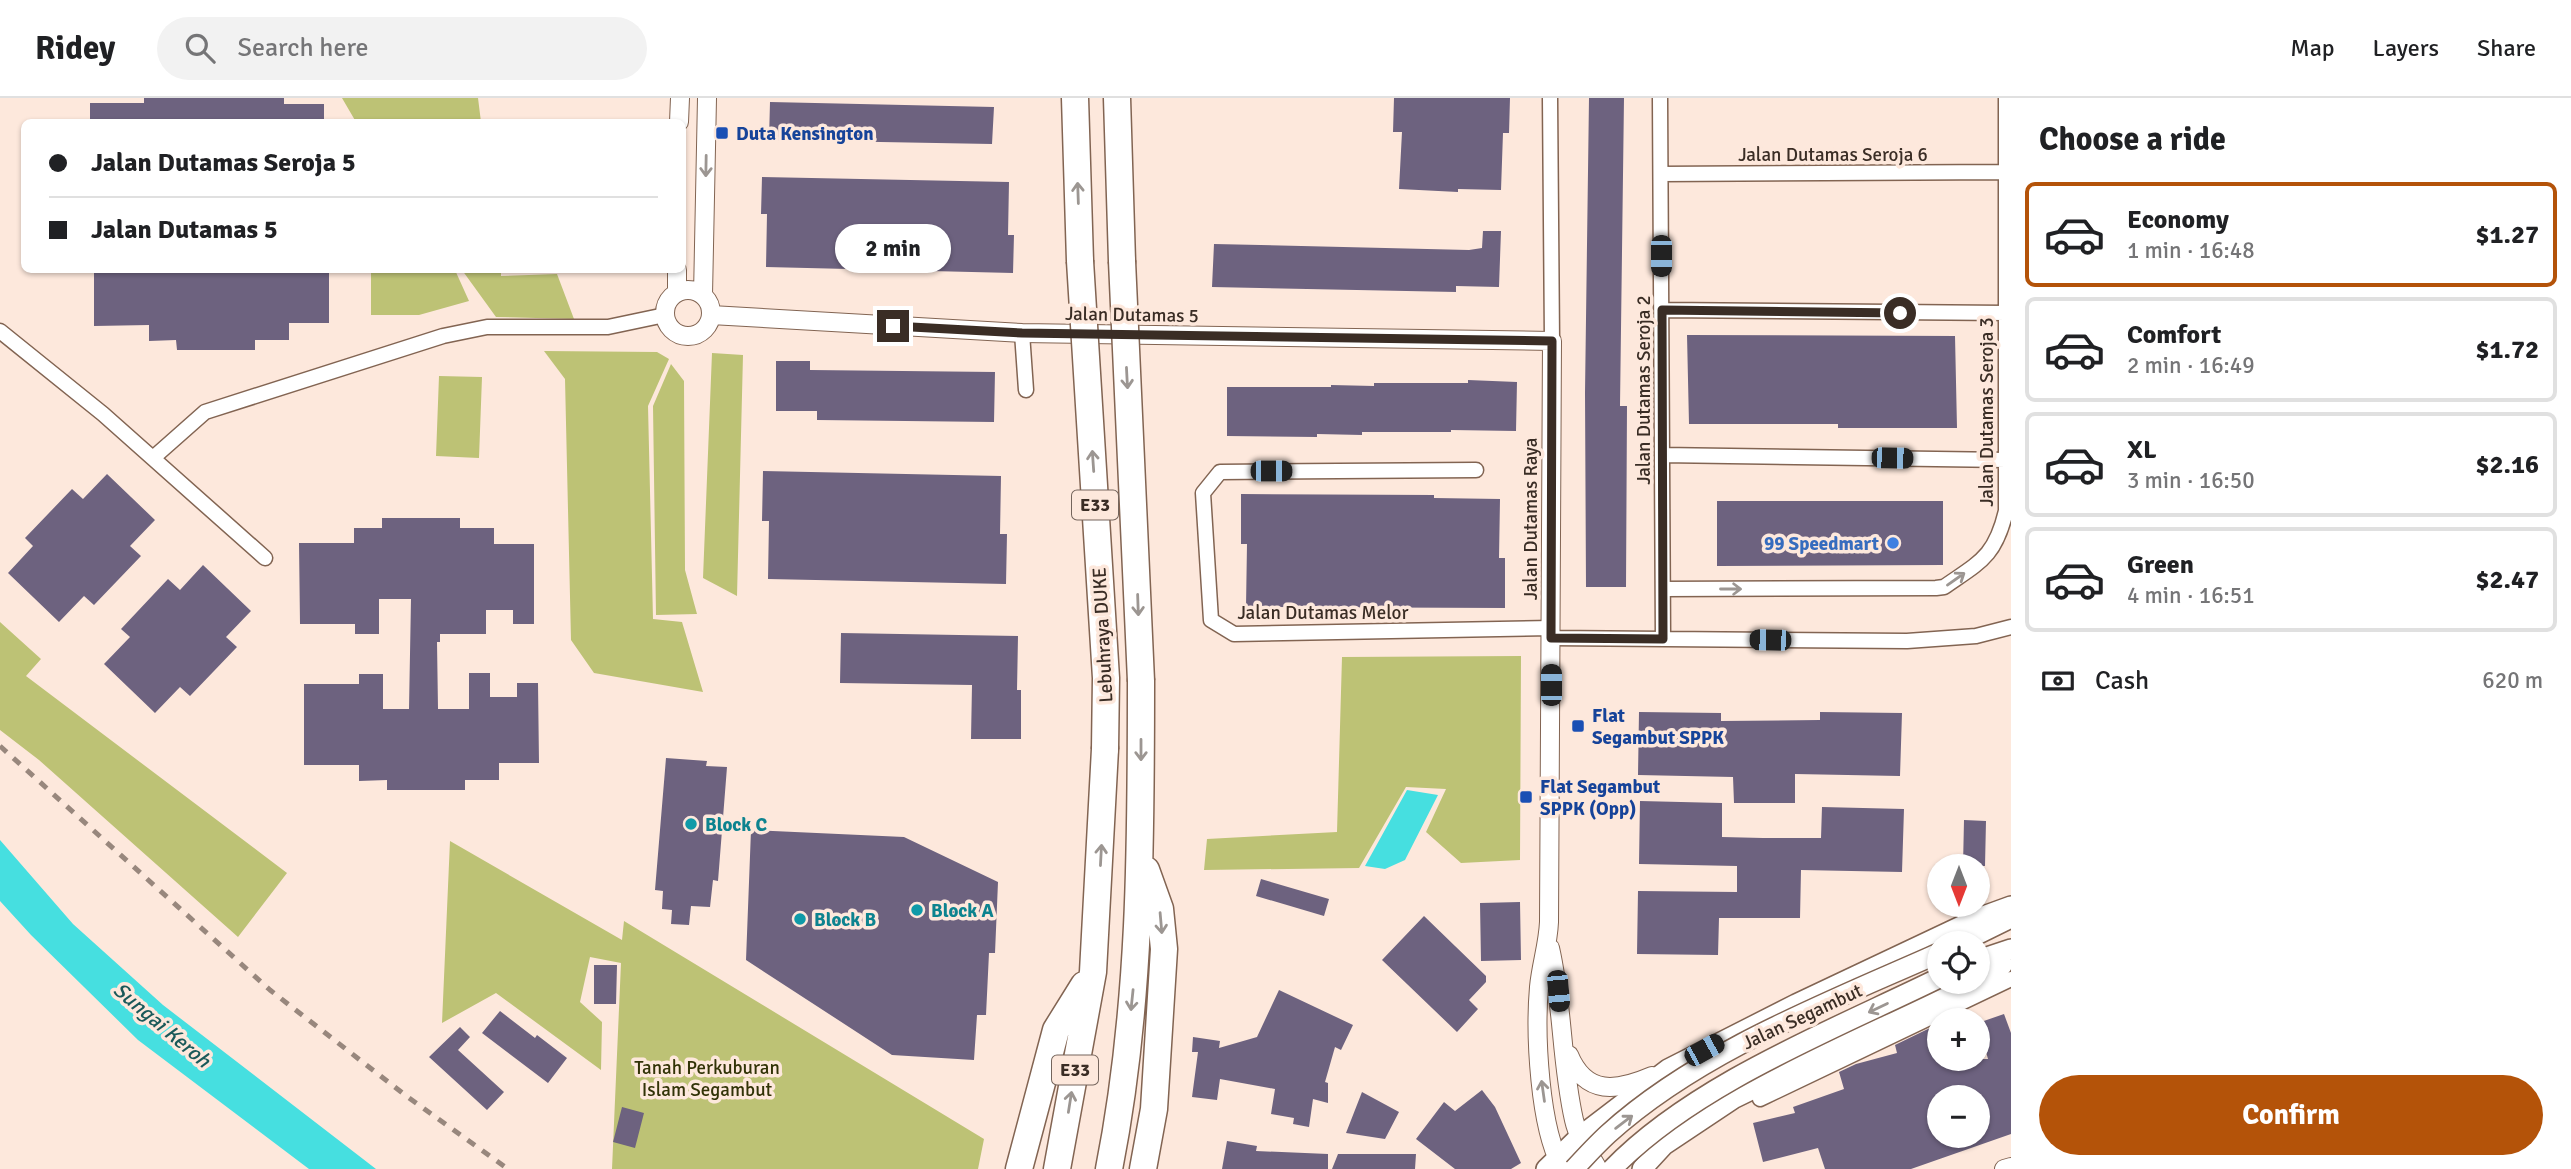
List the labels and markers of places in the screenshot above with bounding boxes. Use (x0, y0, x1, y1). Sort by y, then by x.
place label: Duta Kensington (736, 122, 874, 146)
marker: Duta Kensington (714, 125, 730, 141)
place label: 99 Speedmart (1764, 532, 1879, 556)
marker: 99 Speedmart (1885, 535, 1901, 551)
place label: Flat Segambut SPPK (1592, 704, 1724, 750)
marker: Flat Segambut SPPK (1570, 718, 1586, 734)
place label: Flat Segambut SPPK (Opp) (1540, 775, 1660, 821)
marker: Flat Segambut SPPK (Opp) (1518, 789, 1534, 805)
place label: Block C (705, 813, 767, 837)
marker: Block C (683, 816, 699, 832)
place label: Block A (931, 899, 994, 923)
marker: Block A (909, 902, 925, 918)
place label: Block B (814, 908, 876, 932)
marker: Block B (792, 911, 808, 927)

